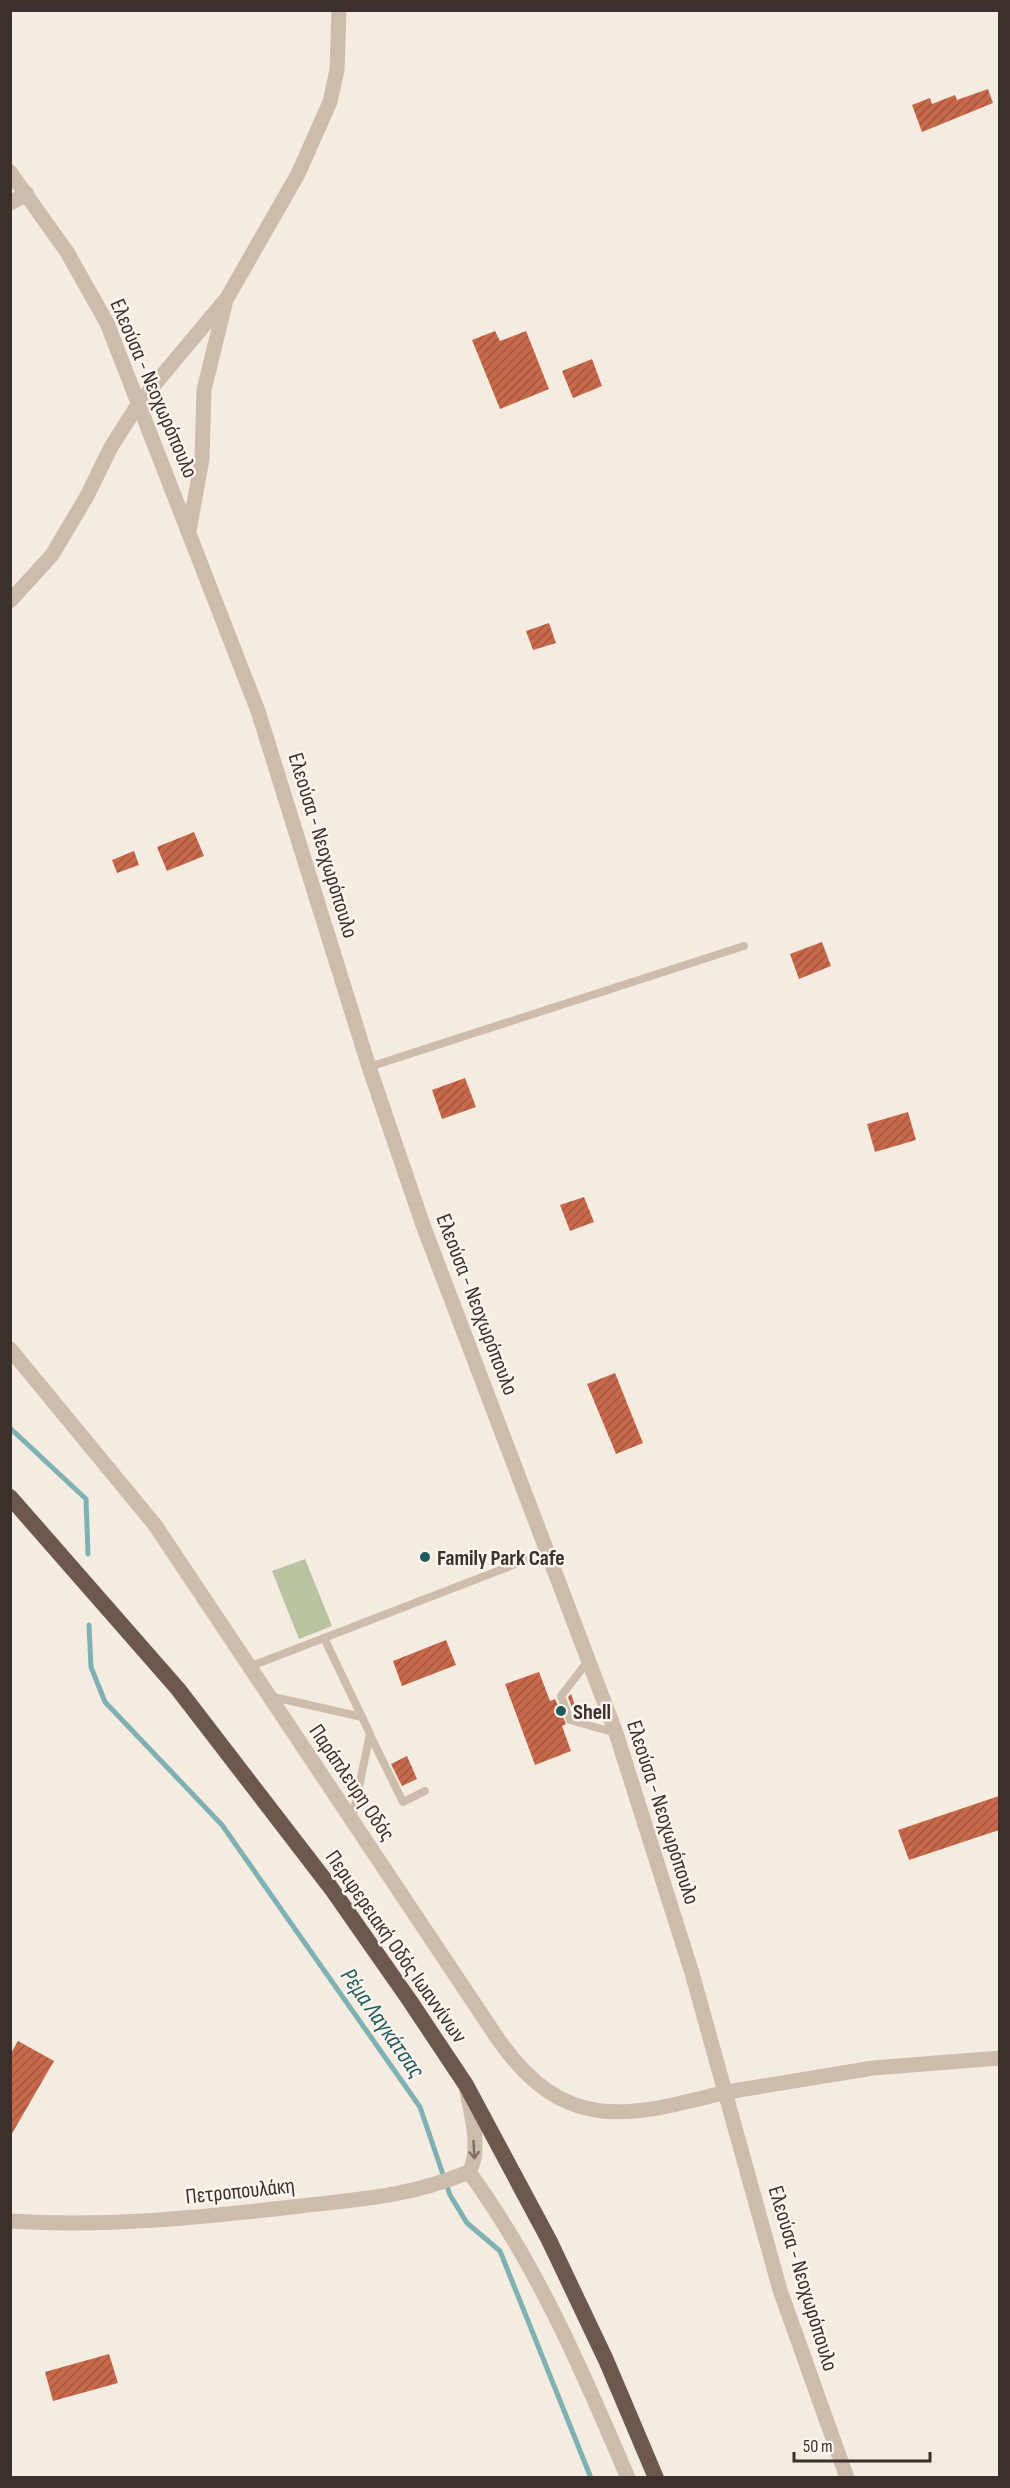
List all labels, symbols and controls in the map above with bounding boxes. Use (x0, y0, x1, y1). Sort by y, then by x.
street label: Ελεούσα - Νεοχωρόπουλο (104, 295, 204, 482)
street label: Ελεούσα - Νεοχωρόπουλο (282, 750, 364, 941)
street label: Ελεούσα - Νεοχωρόπουλο (430, 1210, 524, 1399)
place label: Family Park Cafe (437, 1545, 565, 1572)
marker: Family Park Cafe (418, 1550, 432, 1564)
place label: Shell (573, 1699, 611, 1726)
marker: Shell (554, 1704, 568, 1718)
street label: Ελεούσα - Νεοχωρόπουλο (620, 1717, 705, 1908)
street label: Παράπλευρη Οδός (303, 1719, 401, 1846)
street label: Περιφερειακή Οδός Ιωαννίνων (319, 1845, 473, 2049)
water label: Ρέμα Λαγκάτσας (334, 1963, 432, 2085)
one-way arrow (469, 2140, 480, 2160)
street label: Πετροπουλάκη (184, 2172, 296, 2211)
street label: Ελεούσα - Νεοχωρόπουλο (762, 2183, 844, 2374)
scale bar (794, 2425, 930, 2463)
text: 50 m (803, 2436, 833, 2457)

